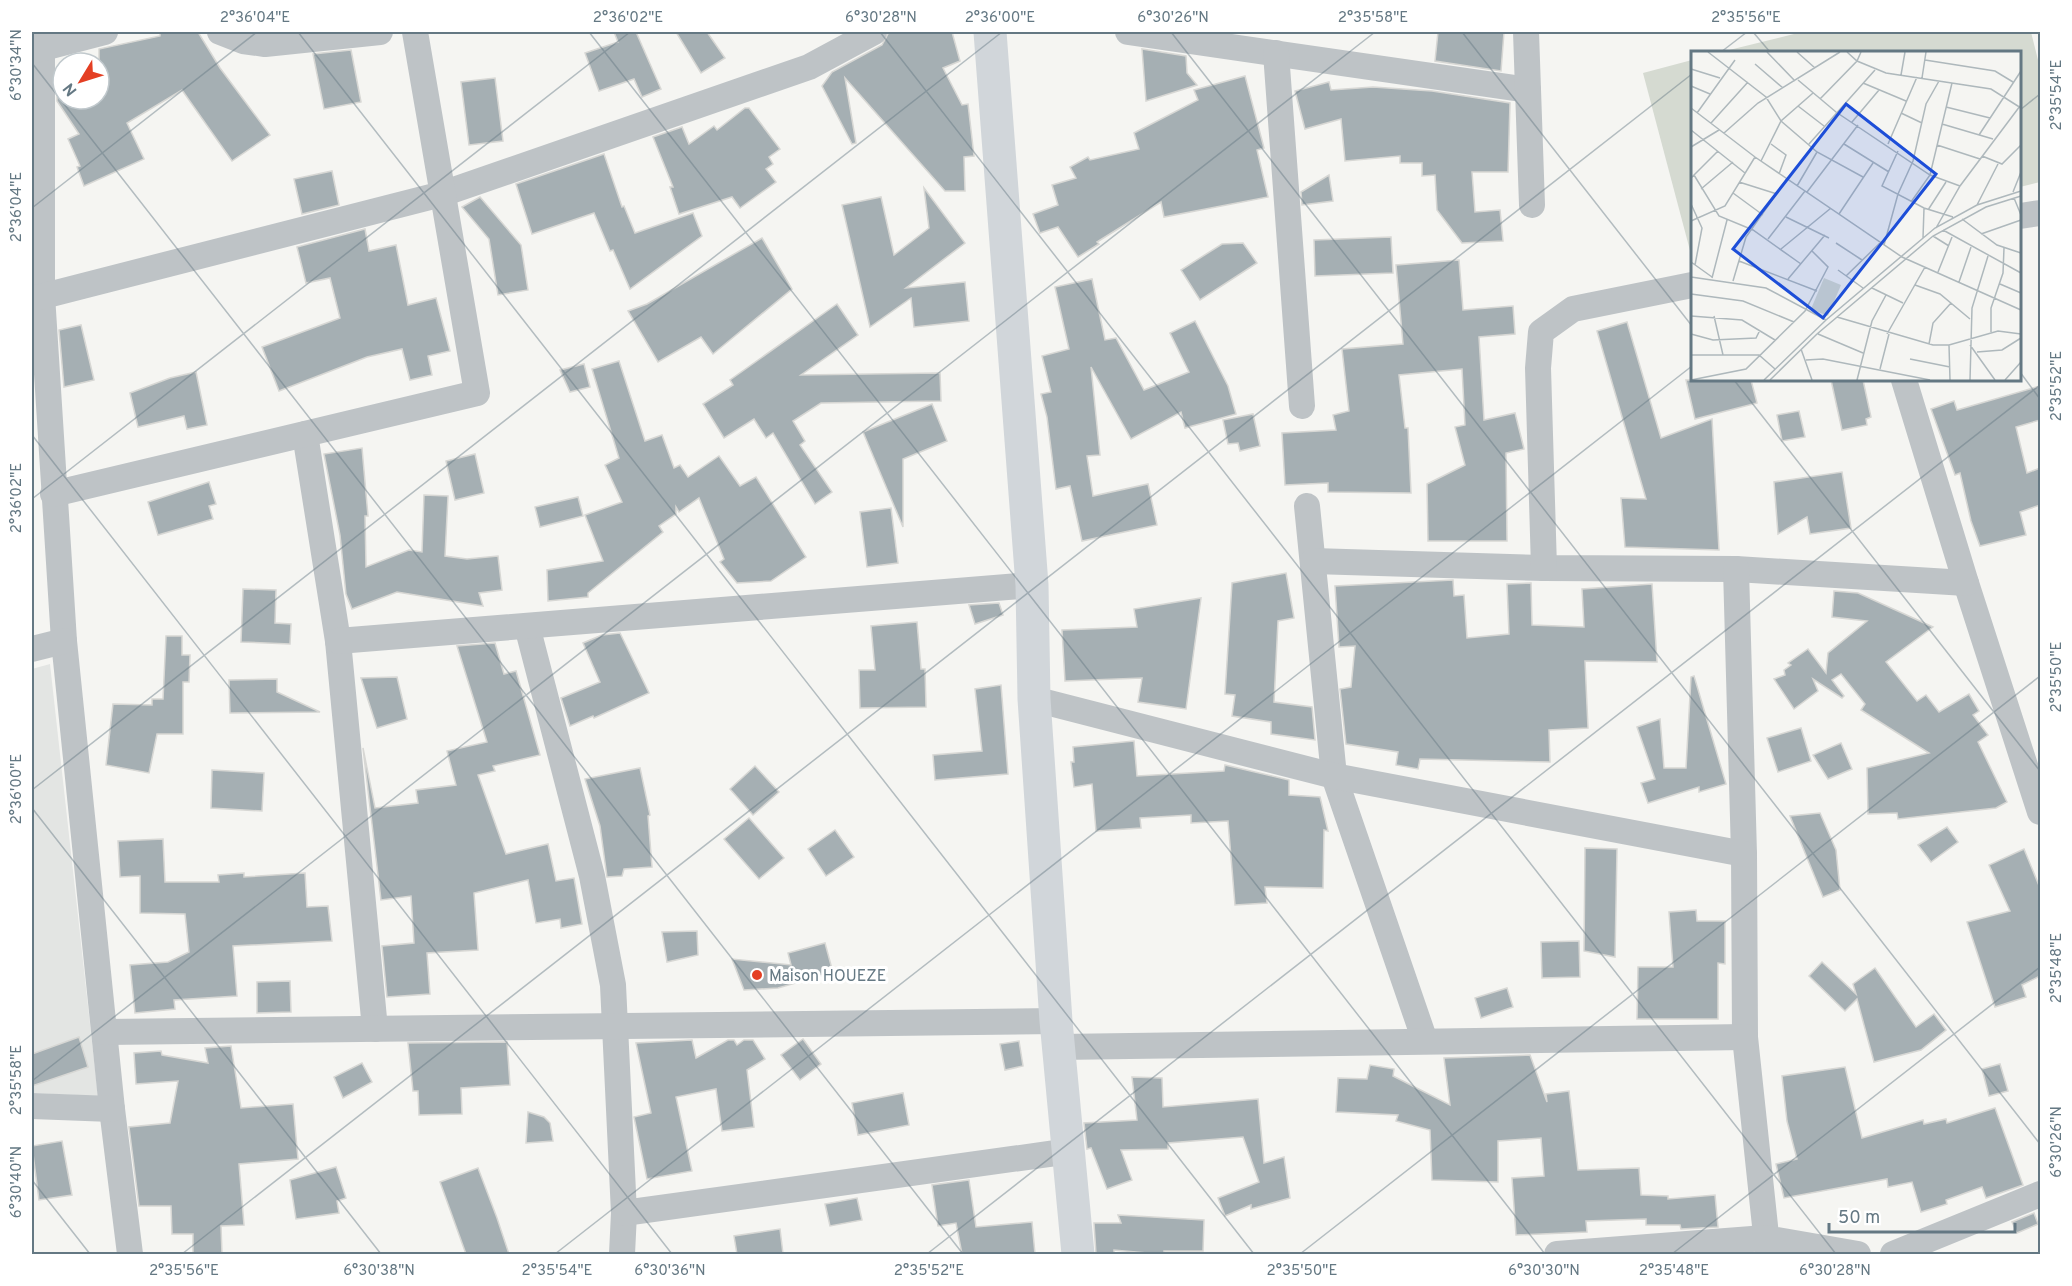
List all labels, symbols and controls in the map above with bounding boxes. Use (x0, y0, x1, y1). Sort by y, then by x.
text: 2°36'04"E (220, 9, 290, 28)
text: 2°36'02"E (593, 9, 663, 28)
text: 6°30'28"N (845, 9, 917, 28)
text: 2°36'00"E (965, 9, 1035, 28)
text: 6°30'26"N (1137, 9, 1209, 28)
text: 2°35'58"E (1338, 9, 1408, 28)
text: 2°35'56"E (1711, 9, 1781, 28)
text: 6°30'34"N (8, 29, 27, 101)
north arrow (51, 51, 111, 111)
inset map (1691, 51, 2021, 381)
text: 2°35'54"E (2048, 60, 2067, 130)
text: N (59, 78, 82, 100)
text: 2°36'04"E (8, 172, 27, 242)
text: 2°35'52"E (2048, 351, 2067, 421)
text: 2°36'02"E (8, 463, 27, 533)
text: 2°35'50"E (2048, 642, 2067, 712)
text: 2°36'00"E (8, 754, 27, 824)
text: 2°35'48"E (2048, 933, 2067, 1003)
place label: Maison HOUEZE (769, 967, 886, 987)
marker: Maison HOUEZE (750, 968, 764, 982)
text: 2°35'58"E (8, 1045, 27, 1115)
text: 6°30'26"N (2048, 1106, 2067, 1178)
text: 6°30'40"N (8, 1146, 27, 1218)
scale bar (1829, 1196, 2015, 1234)
text: 50 m (1838, 1207, 1880, 1230)
text: 2°35'56"E (149, 1262, 219, 1281)
text: 6°30'38"N (343, 1262, 415, 1281)
text: 2°35'54"E (522, 1262, 592, 1281)
text: 6°30'36"N (634, 1262, 706, 1281)
text: 2°35'52"E (894, 1262, 964, 1281)
text: 2°35'50"E (1267, 1262, 1337, 1281)
text: 6°30'30"N (1508, 1262, 1580, 1281)
text: 2°35'48"E (1639, 1262, 1709, 1281)
text: 6°30'28"N (1799, 1262, 1871, 1281)

